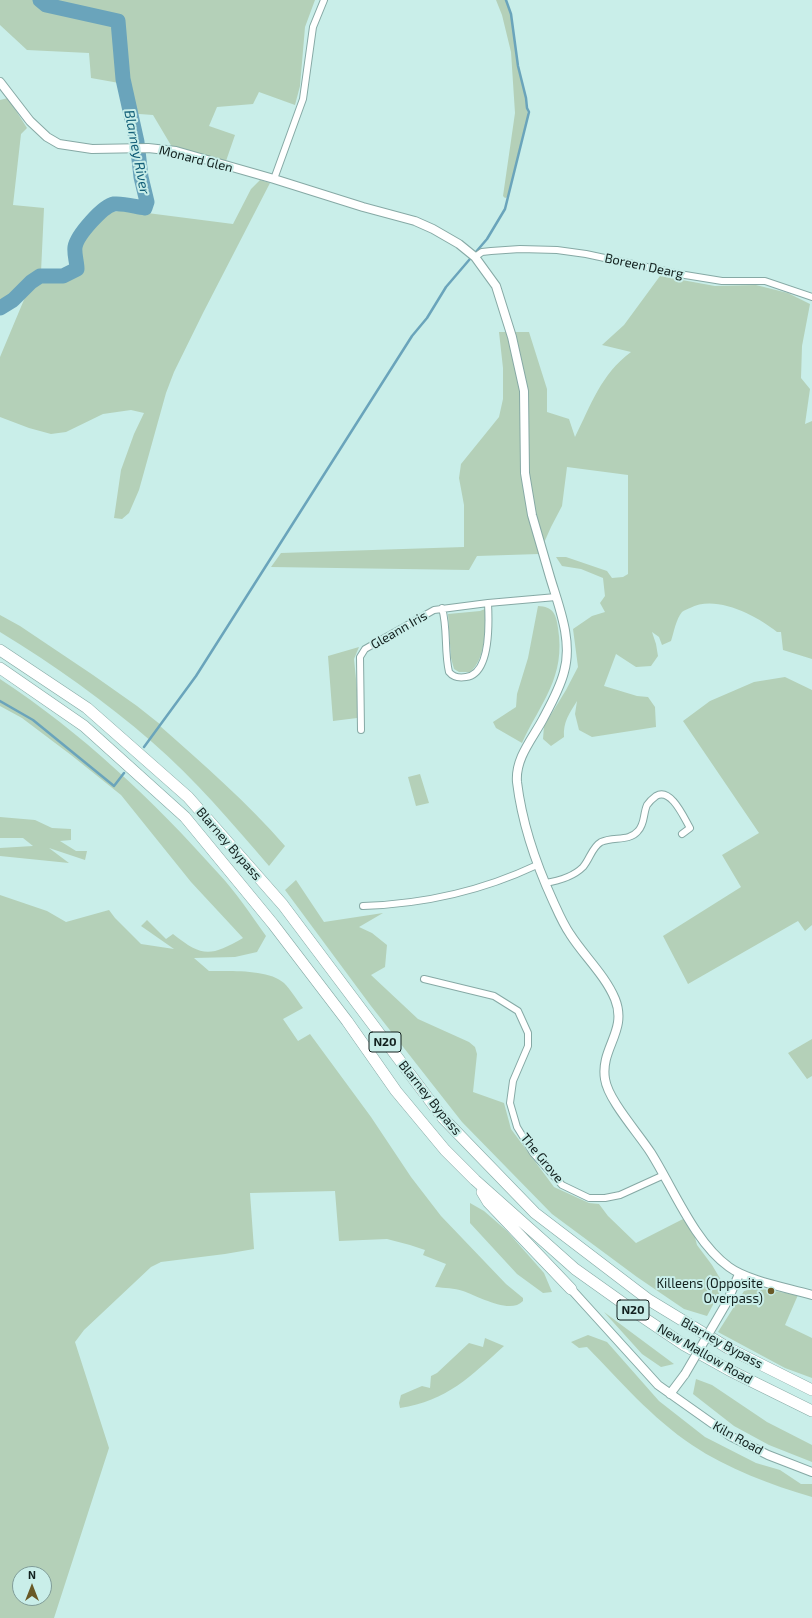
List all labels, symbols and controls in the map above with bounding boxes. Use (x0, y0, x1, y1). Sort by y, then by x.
water label: Blarney River (121, 109, 153, 195)
street label: Monard Glen (158, 142, 234, 176)
street label: Boreen Dearg (603, 250, 685, 282)
street label: Gleann Iris (368, 608, 430, 652)
street label: Blarney Bypass (193, 804, 265, 884)
road number: N20 (369, 1032, 401, 1052)
street label: Blarney Bypass (395, 1058, 465, 1138)
street label: The Grove (517, 1130, 567, 1186)
place label: Killeens (Opposite Overpass) (656, 1276, 763, 1307)
marker: Killeens (Opposite Overpass) (766, 1286, 776, 1296)
road number: N20 (617, 1300, 649, 1320)
street label: Blarney Bypass (678, 1314, 766, 1372)
street label: New Mallow Road (655, 1321, 755, 1387)
street label: Kiln Road (710, 1418, 766, 1458)
north arrow (12, 1566, 52, 1606)
text: N (28, 1568, 36, 1581)

